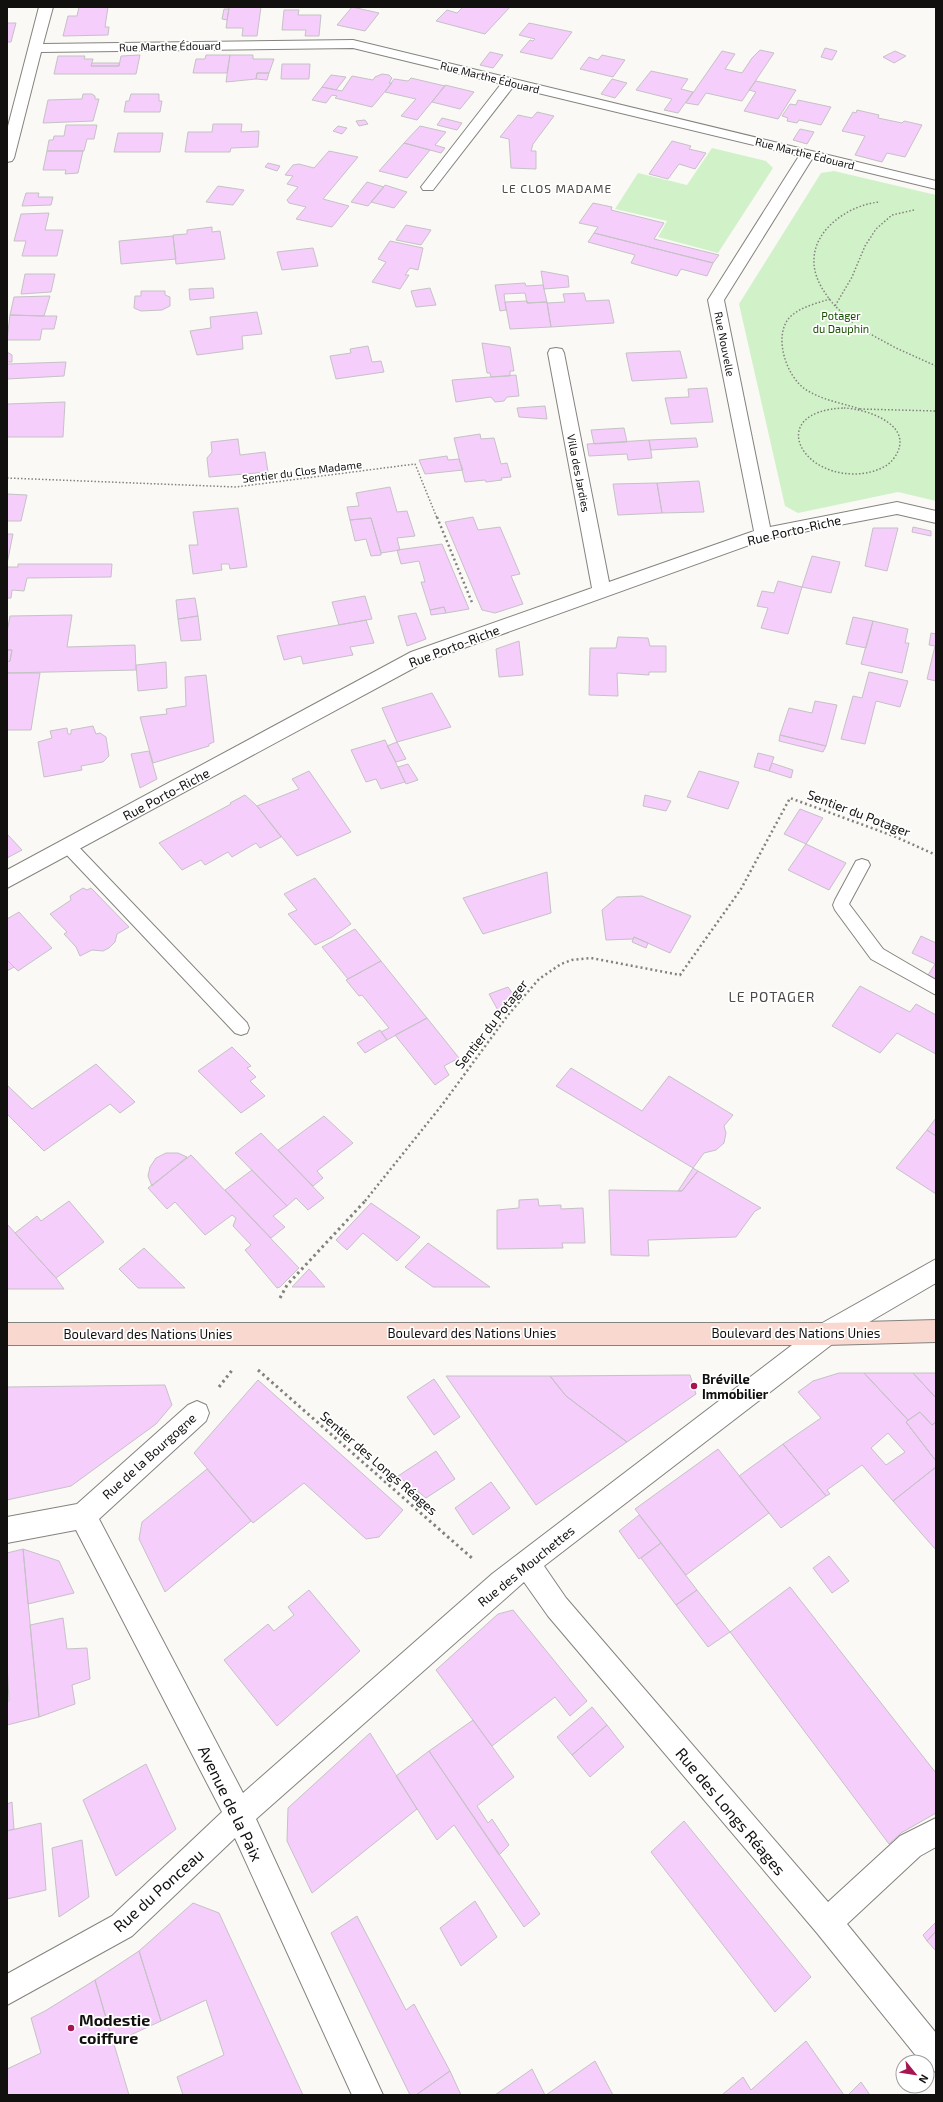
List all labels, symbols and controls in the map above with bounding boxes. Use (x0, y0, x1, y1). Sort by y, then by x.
street label: Rue Marthe Édouard (119, 39, 221, 53)
street label: Rue Marthe Édouard (439, 58, 541, 96)
street label: Rue Marthe Édouard (754, 134, 856, 172)
district label: LE CLOS MADAME (502, 181, 612, 195)
park label: Potager du Dauphin (813, 309, 869, 335)
street label: Rue Nouvelle (712, 310, 738, 378)
street label: Villa des Jardies (565, 433, 593, 513)
street label: Sentier du Clos Madame (241, 457, 363, 485)
street label: Rue Porto-Riche (746, 511, 843, 549)
street label: Rue Porto-Riche (406, 621, 502, 671)
street label: Rue Porto-Riche (120, 764, 212, 824)
street label: Sentier du Potager (805, 786, 913, 840)
street label: Sentier du Potager (451, 976, 531, 1072)
district label: LE POTAGER (729, 988, 815, 1005)
street label: Boulevard des Nations Unies (388, 1325, 556, 1341)
street label: Boulevard des Nations Unies (712, 1325, 880, 1341)
street label: Boulevard des Nations Unies (64, 1326, 232, 1342)
place label: Bréville Immobilier (702, 1371, 769, 1402)
marker: Bréville Immobilier (689, 1381, 699, 1391)
street label: Sentier des Longs Réages (317, 1408, 441, 1518)
street label: Rue de la Bourgogne (99, 1410, 199, 1502)
street label: Rue des Mouchettes (474, 1522, 578, 1610)
street label: Avenue de la Paix (195, 1742, 267, 1864)
street label: Rue des Longs Réages (672, 1743, 790, 1879)
street label: Rue du Ponceau (109, 1844, 207, 1936)
place label: Modestie coiffure (79, 2010, 150, 2047)
marker: Modestie coiffure (66, 2023, 76, 2033)
north arrow (895, 2054, 935, 2094)
text: N (916, 2073, 932, 2086)

